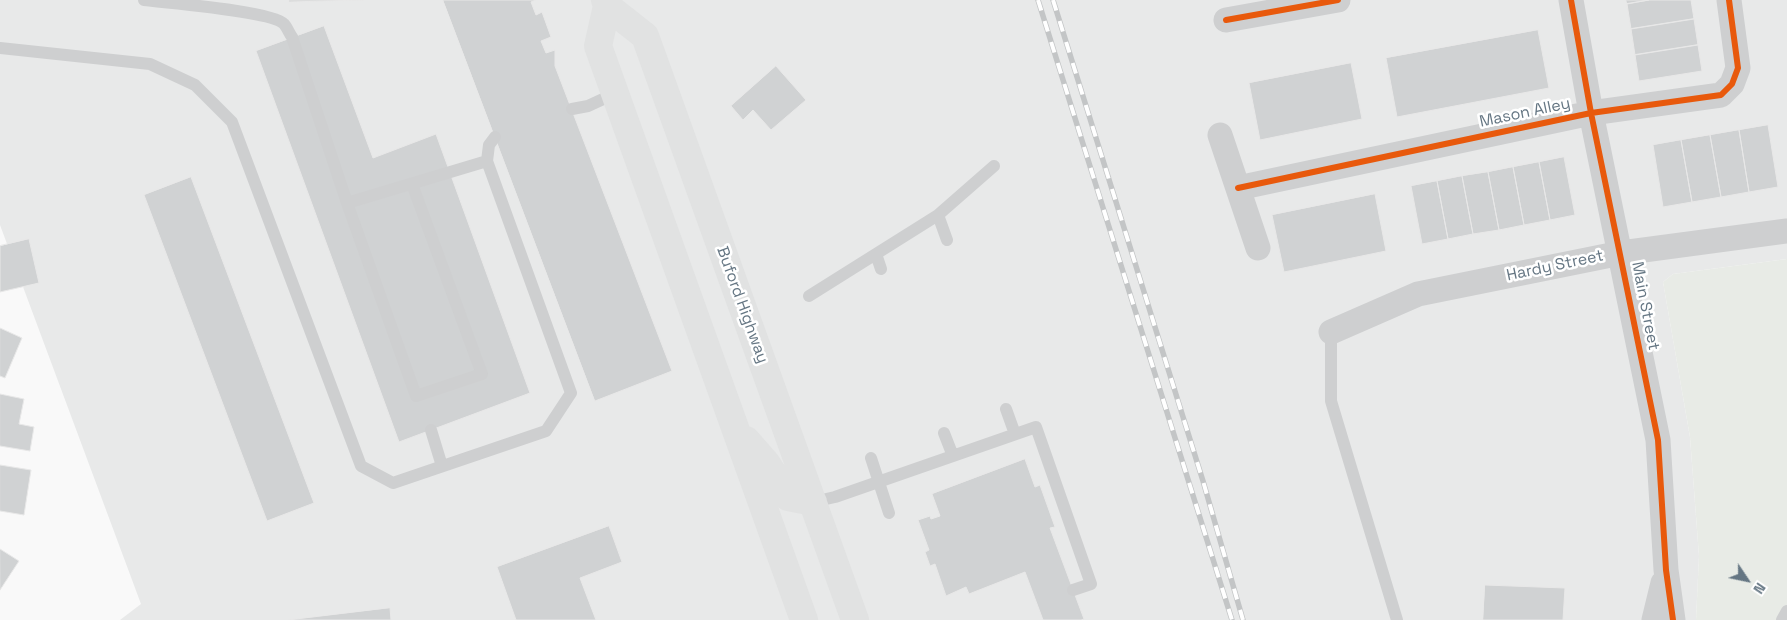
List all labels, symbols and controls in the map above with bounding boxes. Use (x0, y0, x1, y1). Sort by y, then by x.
street label: Mason Alley (1478, 94, 1572, 132)
street label: Buford Highway (712, 244, 772, 366)
street label: Hardy Street (1505, 246, 1605, 286)
street label: Main Street (1627, 260, 1663, 352)
north arrow (1722, 555, 1772, 605)
text: N (1749, 579, 1770, 597)

